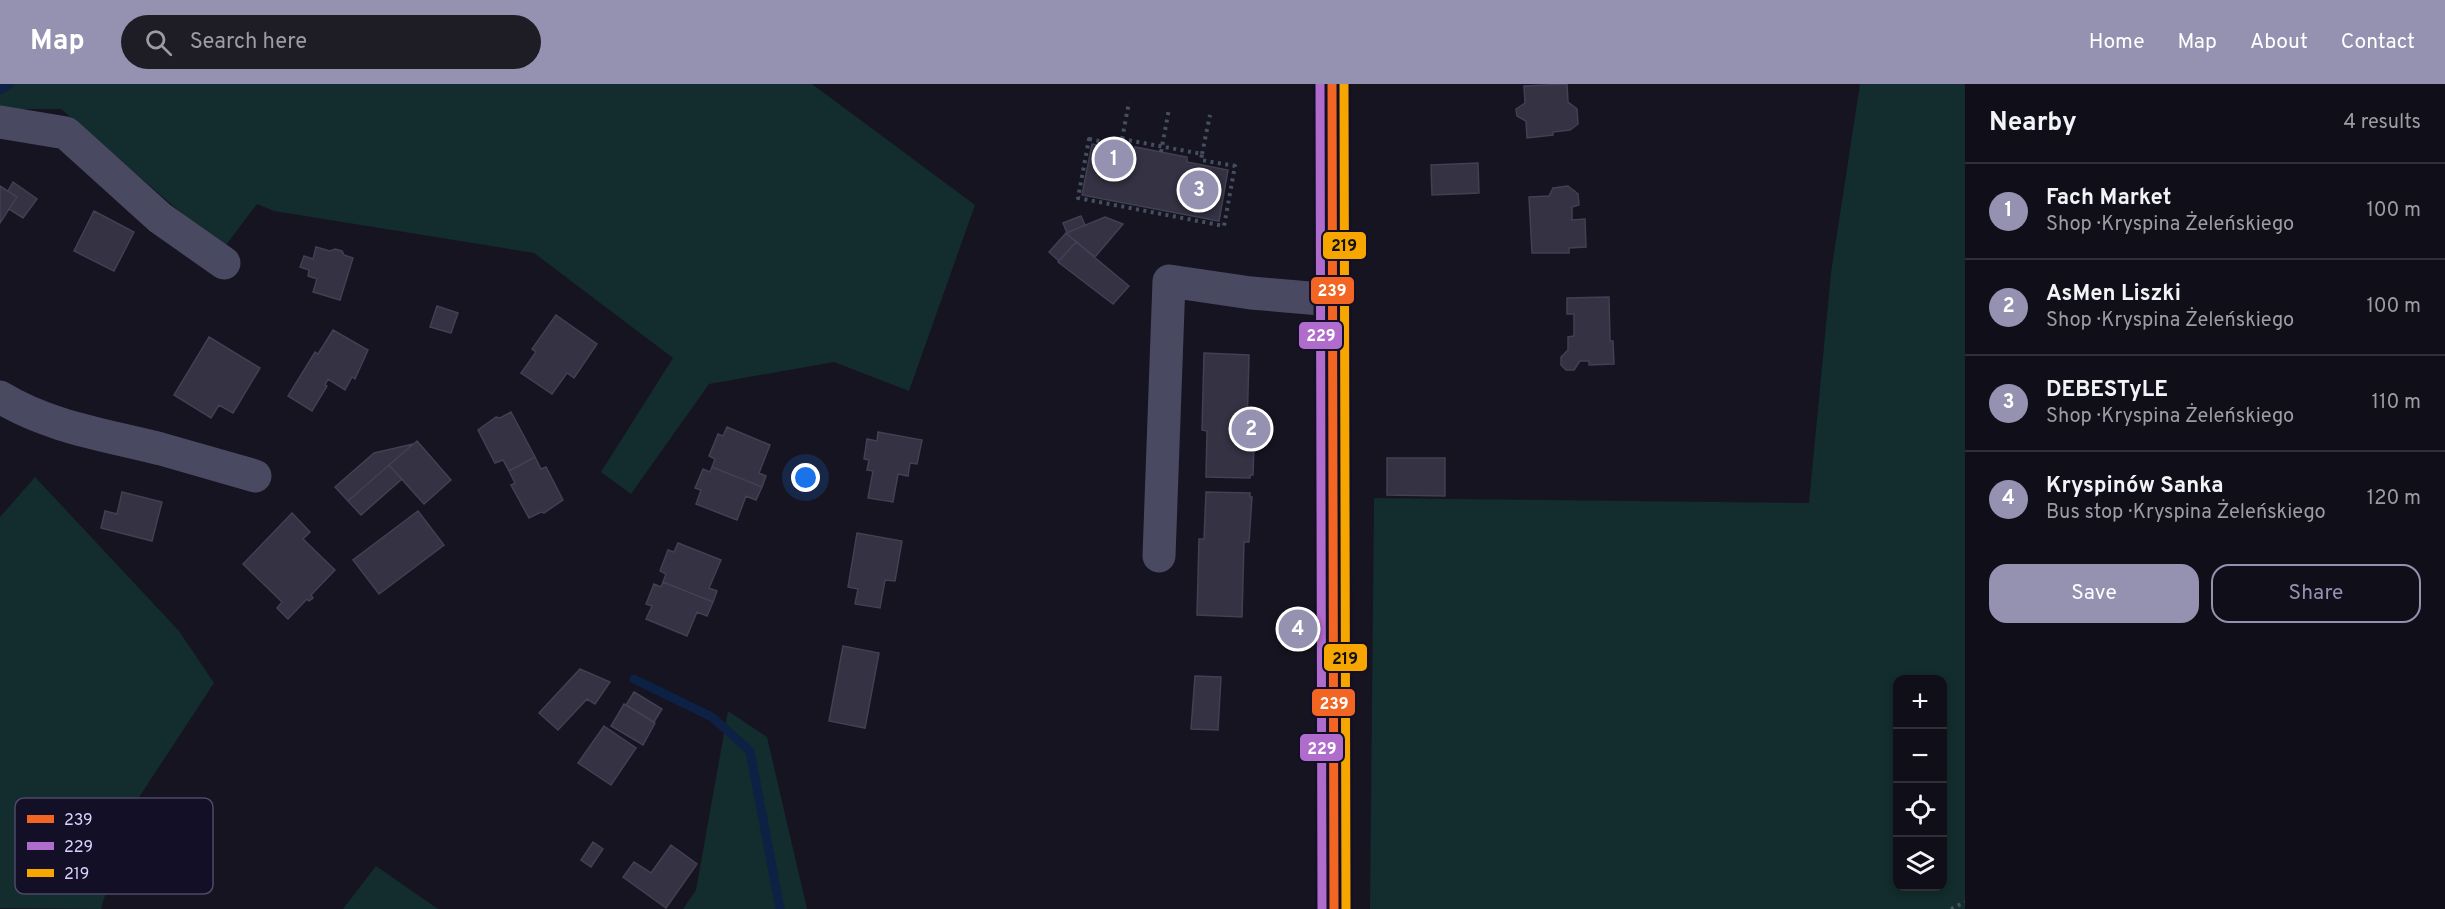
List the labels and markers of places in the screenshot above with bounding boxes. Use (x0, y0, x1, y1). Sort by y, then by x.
pin: 1 (1094, 136, 1134, 182)
pin: 3 (1180, 168, 1218, 212)
pin: 2 (1232, 406, 1270, 452)
pin: 4 (1278, 606, 1318, 652)

